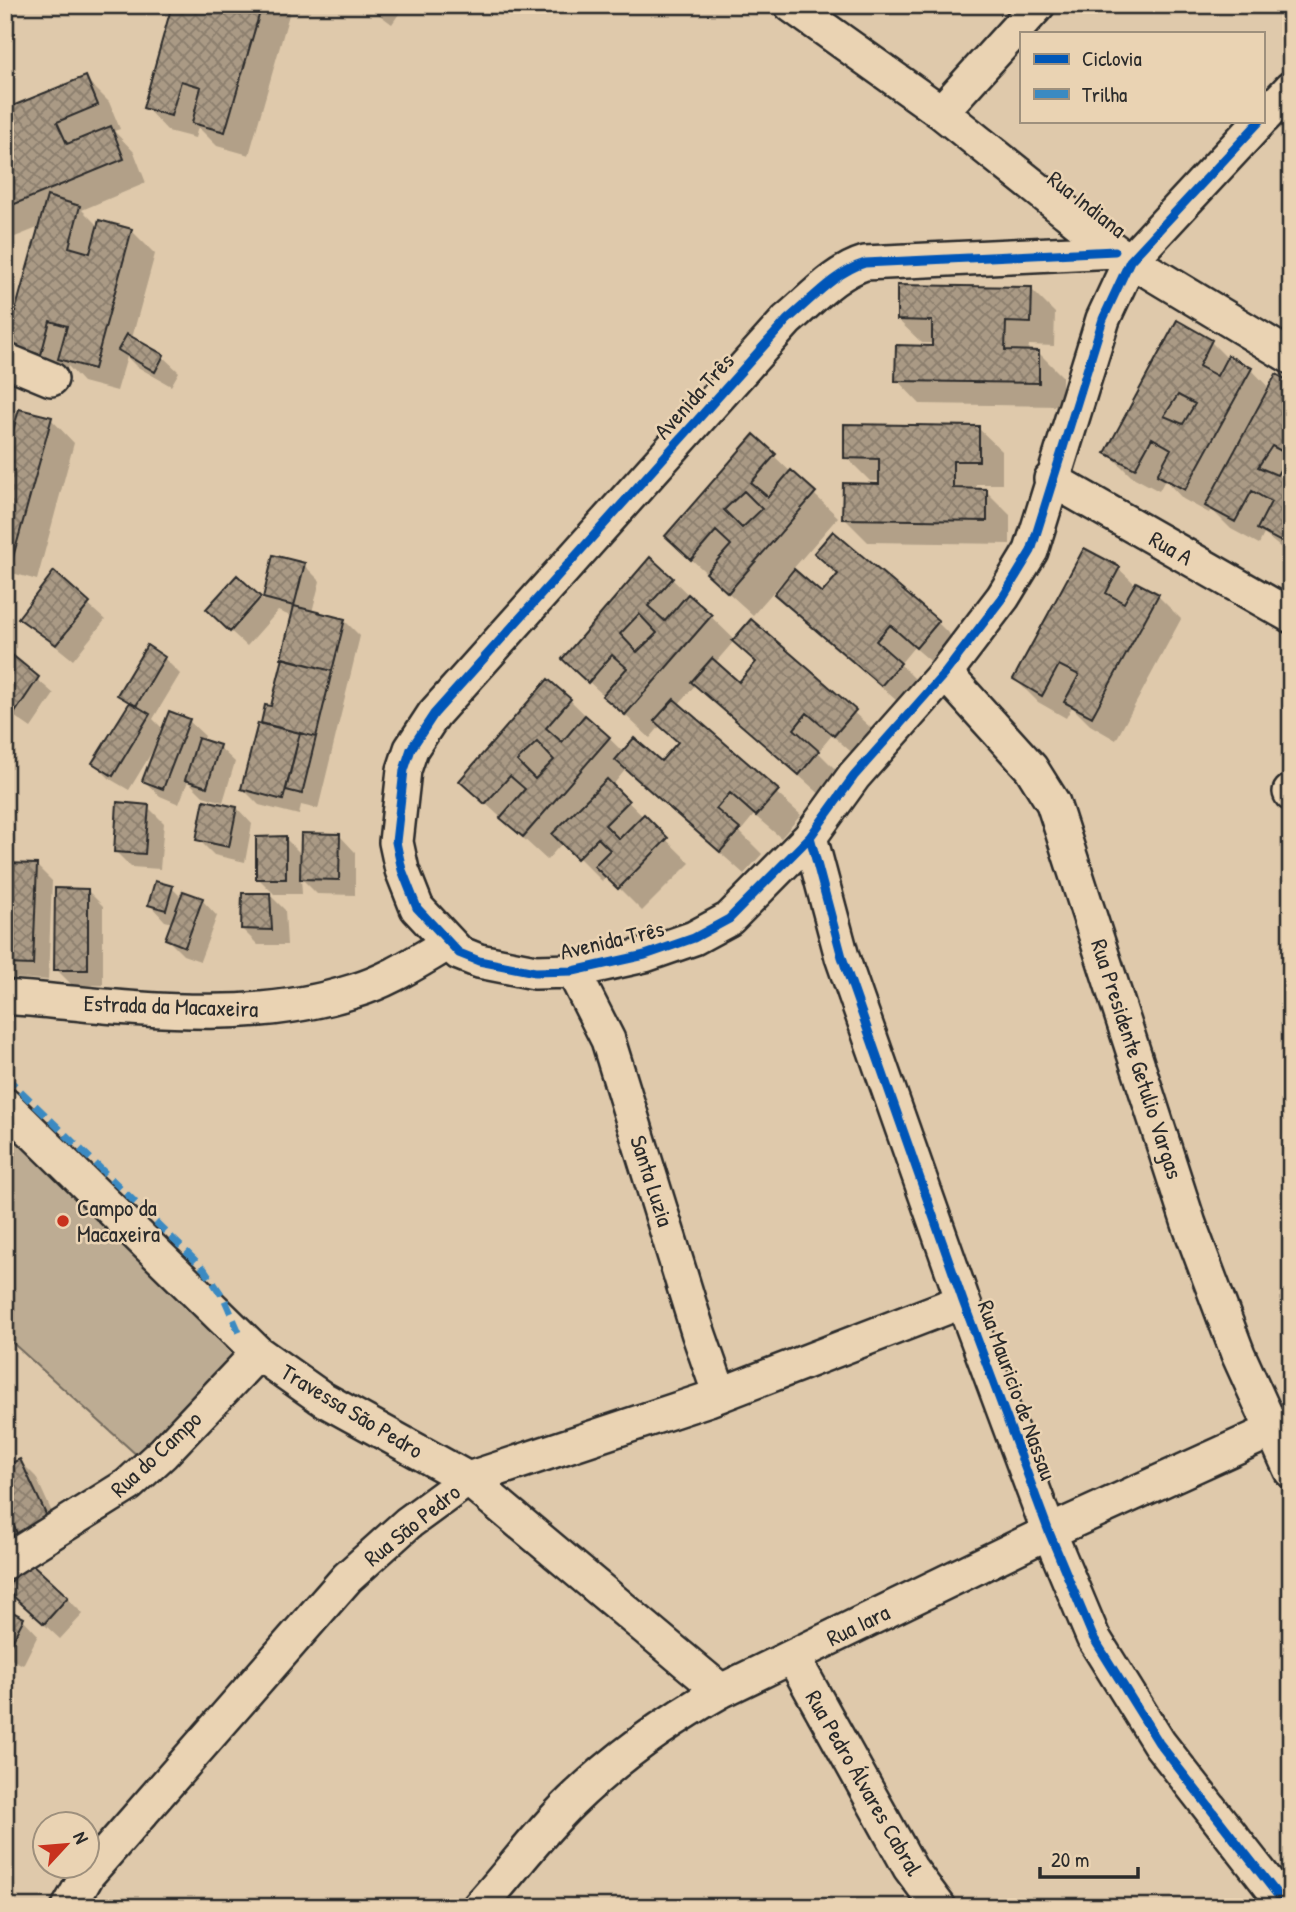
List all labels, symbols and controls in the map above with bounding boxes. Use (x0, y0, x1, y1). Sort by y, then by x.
legend (1020, 32, 1264, 122)
text: Ciclovia (1082, 44, 1142, 73)
text: Trilha (1082, 80, 1127, 109)
street label: Rua Indiana (1041, 163, 1133, 244)
street label: Avenida Três (647, 346, 741, 445)
street label: Rua A (1144, 523, 1199, 572)
street label: Avenida Três (557, 912, 667, 967)
street label: Rua Presidente Getulio Vargas (1084, 935, 1191, 1183)
street label: Estrada da Macaxeira (83, 987, 259, 1024)
street label: Santa Luzia (623, 1131, 682, 1230)
place label: Campo da Macaxeira (77, 1192, 160, 1249)
marker: Campo da Macaxeira (55, 1213, 71, 1229)
street label: Rua Mauricio de Nassau (971, 1296, 1064, 1484)
street label: Travessa São Pedro (276, 1356, 429, 1465)
street label: Rua do Campo (103, 1403, 208, 1504)
street label: Rua São Pedro (357, 1476, 466, 1573)
street label: Rua Iara (821, 1596, 894, 1653)
street label: Rua Pedro Álvares Cabral (799, 1684, 931, 1882)
north arrow (32, 1811, 102, 1881)
text: N (67, 1827, 95, 1848)
scale bar (1040, 1835, 1138, 1879)
text: 20 m (1051, 1845, 1089, 1874)

